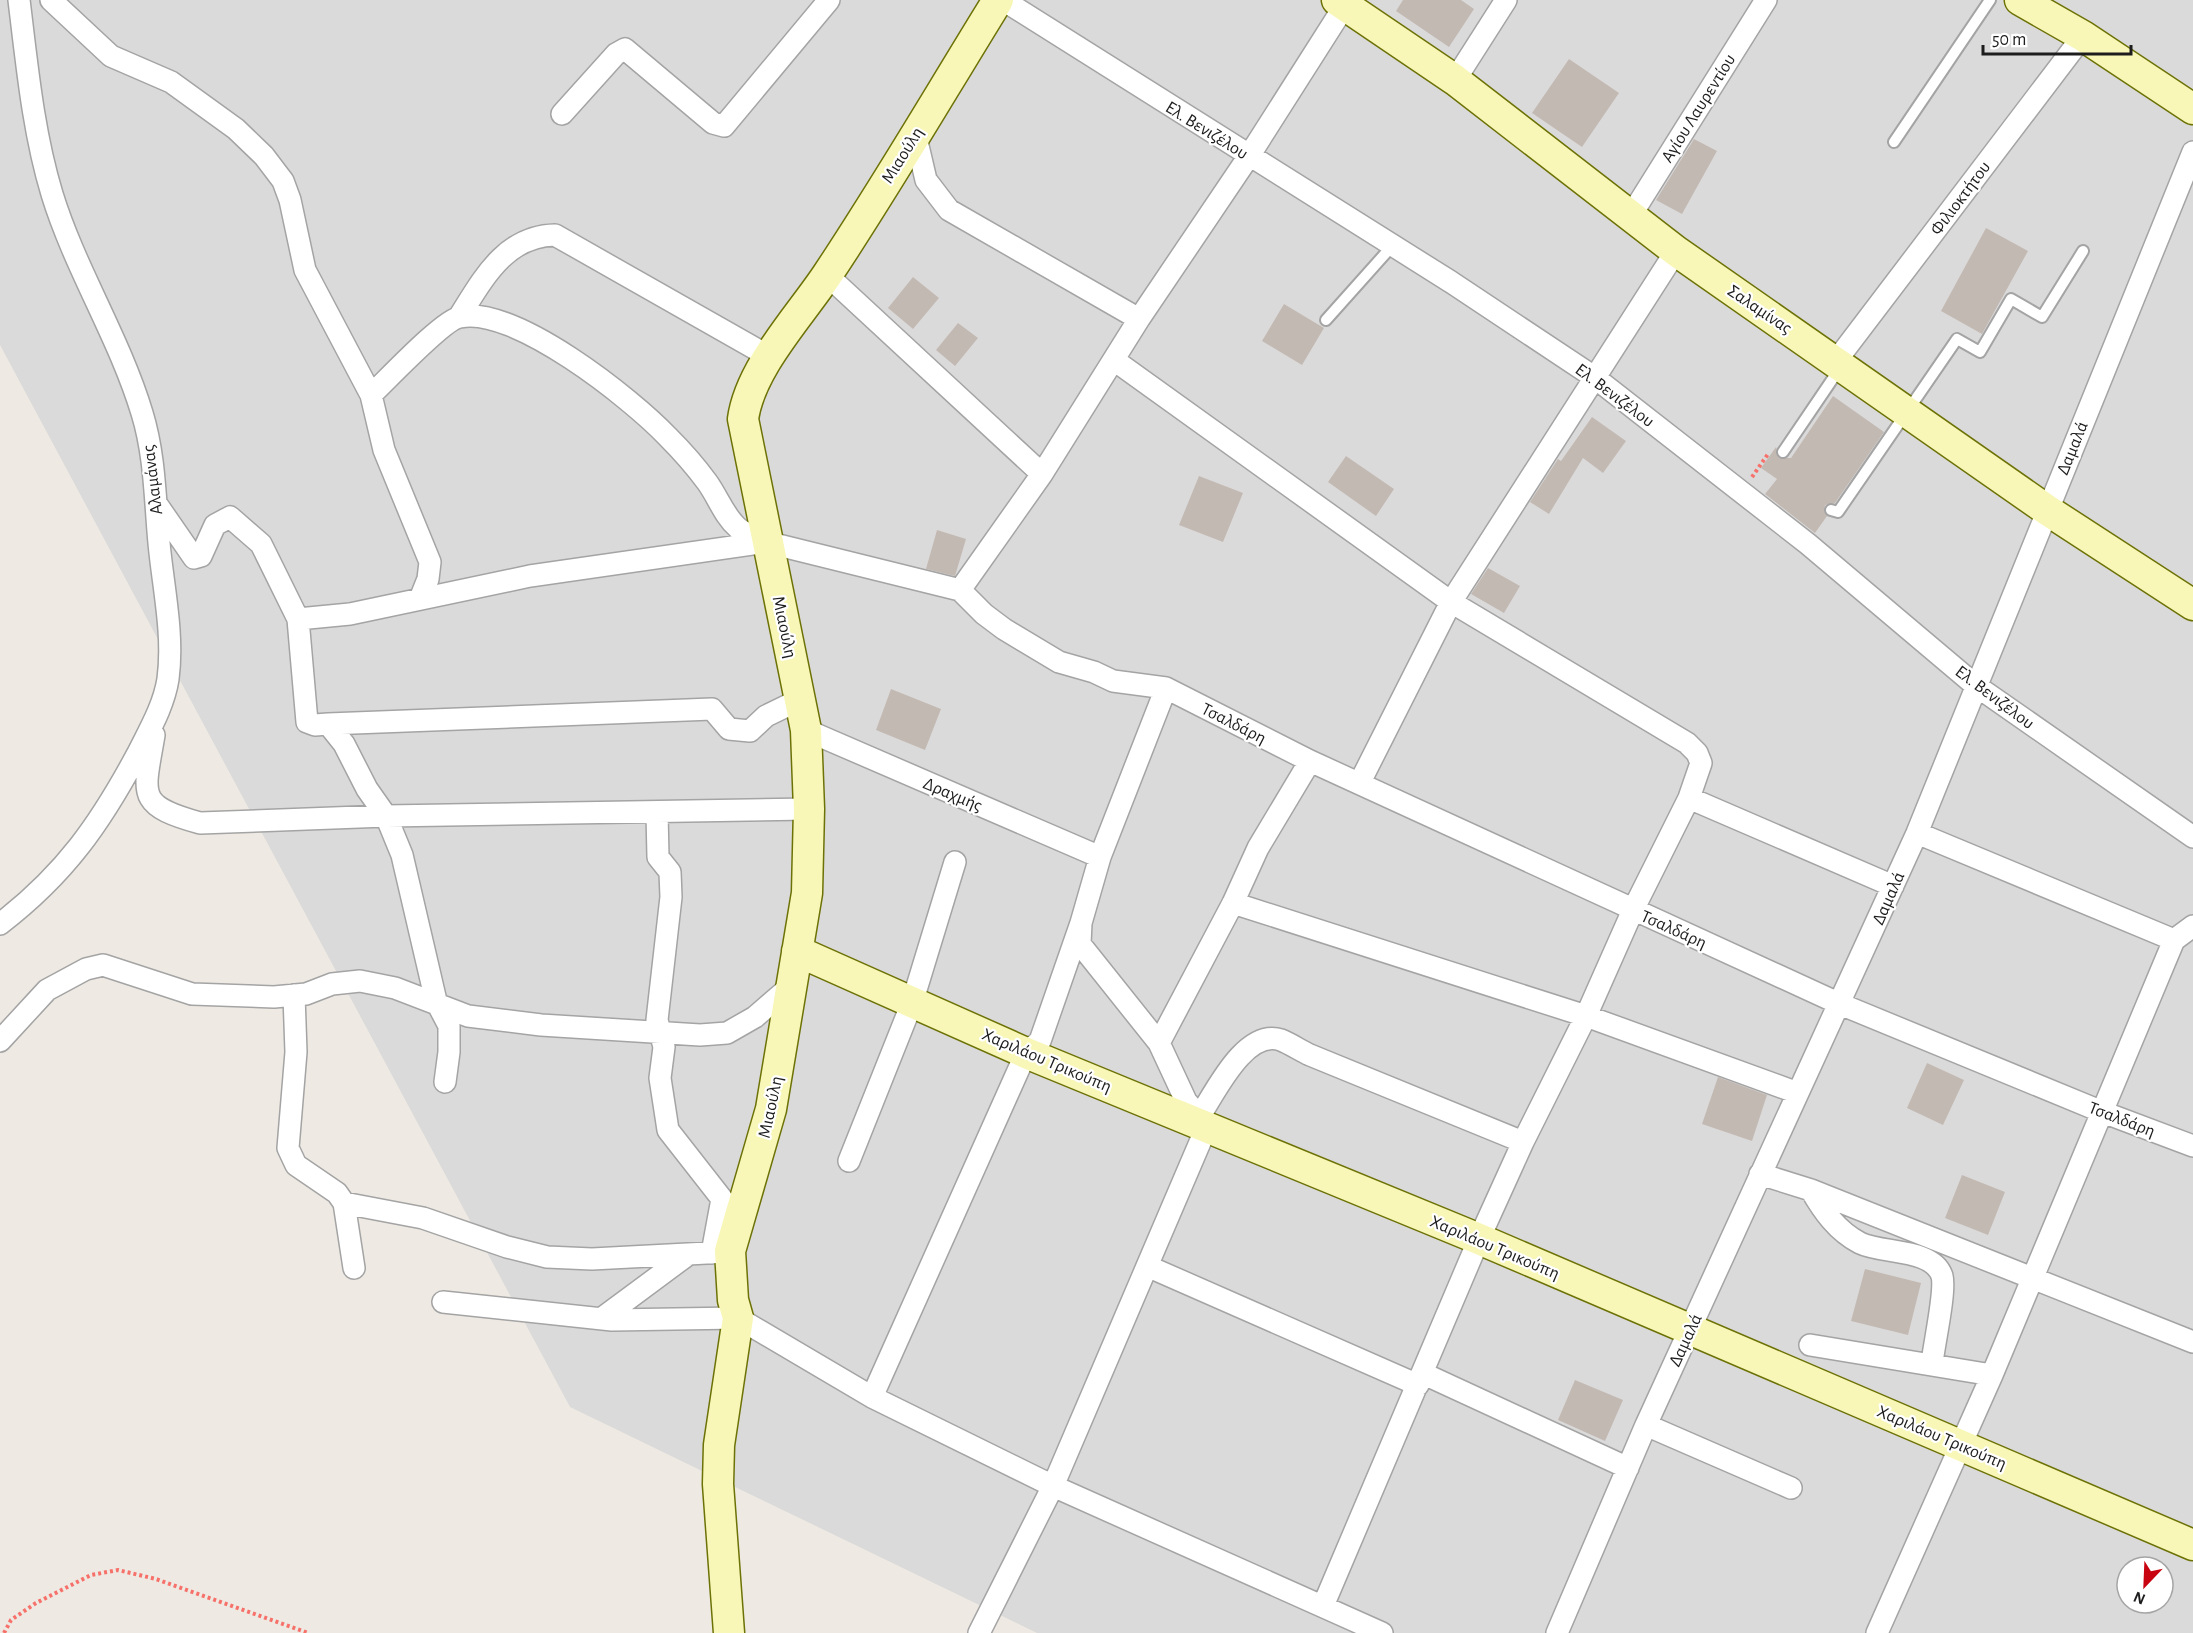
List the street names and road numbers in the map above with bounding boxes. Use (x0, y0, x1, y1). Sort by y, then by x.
street label: Αγίου Λαυρεντίου (1657, 51, 1739, 166)
street label: Ελ. Βενιζέλου (1162, 98, 1251, 163)
street label: Μιαούλη (879, 124, 927, 187)
street label: Φιλιοκτήτου (1927, 158, 1994, 239)
street label: Σαλαμίνας (1724, 281, 1795, 338)
street label: Ελ. Βενιζέλου (1572, 360, 1657, 431)
street label: Δαμαλά (2054, 419, 2092, 478)
street label: Αλαμάνας (140, 444, 166, 516)
street label: Μιαούλη (769, 595, 799, 660)
street label: Ελ. Βενιζέλου (1952, 662, 2037, 733)
street label: Τσαλδάρη (1198, 700, 1269, 748)
street label: Δραχμής (921, 775, 985, 815)
street label: Δαμαλά (1869, 869, 1908, 928)
street label: Τσαλδάρη (1638, 907, 1709, 952)
street label: Χαριλάου Τρικούπη (979, 1026, 1114, 1096)
street label: Μιαούλη (756, 1075, 786, 1140)
street label: Τσαλδάρη (2086, 1099, 2158, 1141)
street label: Χαριλάου Τρικούπη (1427, 1213, 1562, 1283)
street label: Δαμαλά (1666, 1311, 1706, 1370)
street label: Χαριλάου Τρικούπη (1874, 1403, 2009, 1473)

